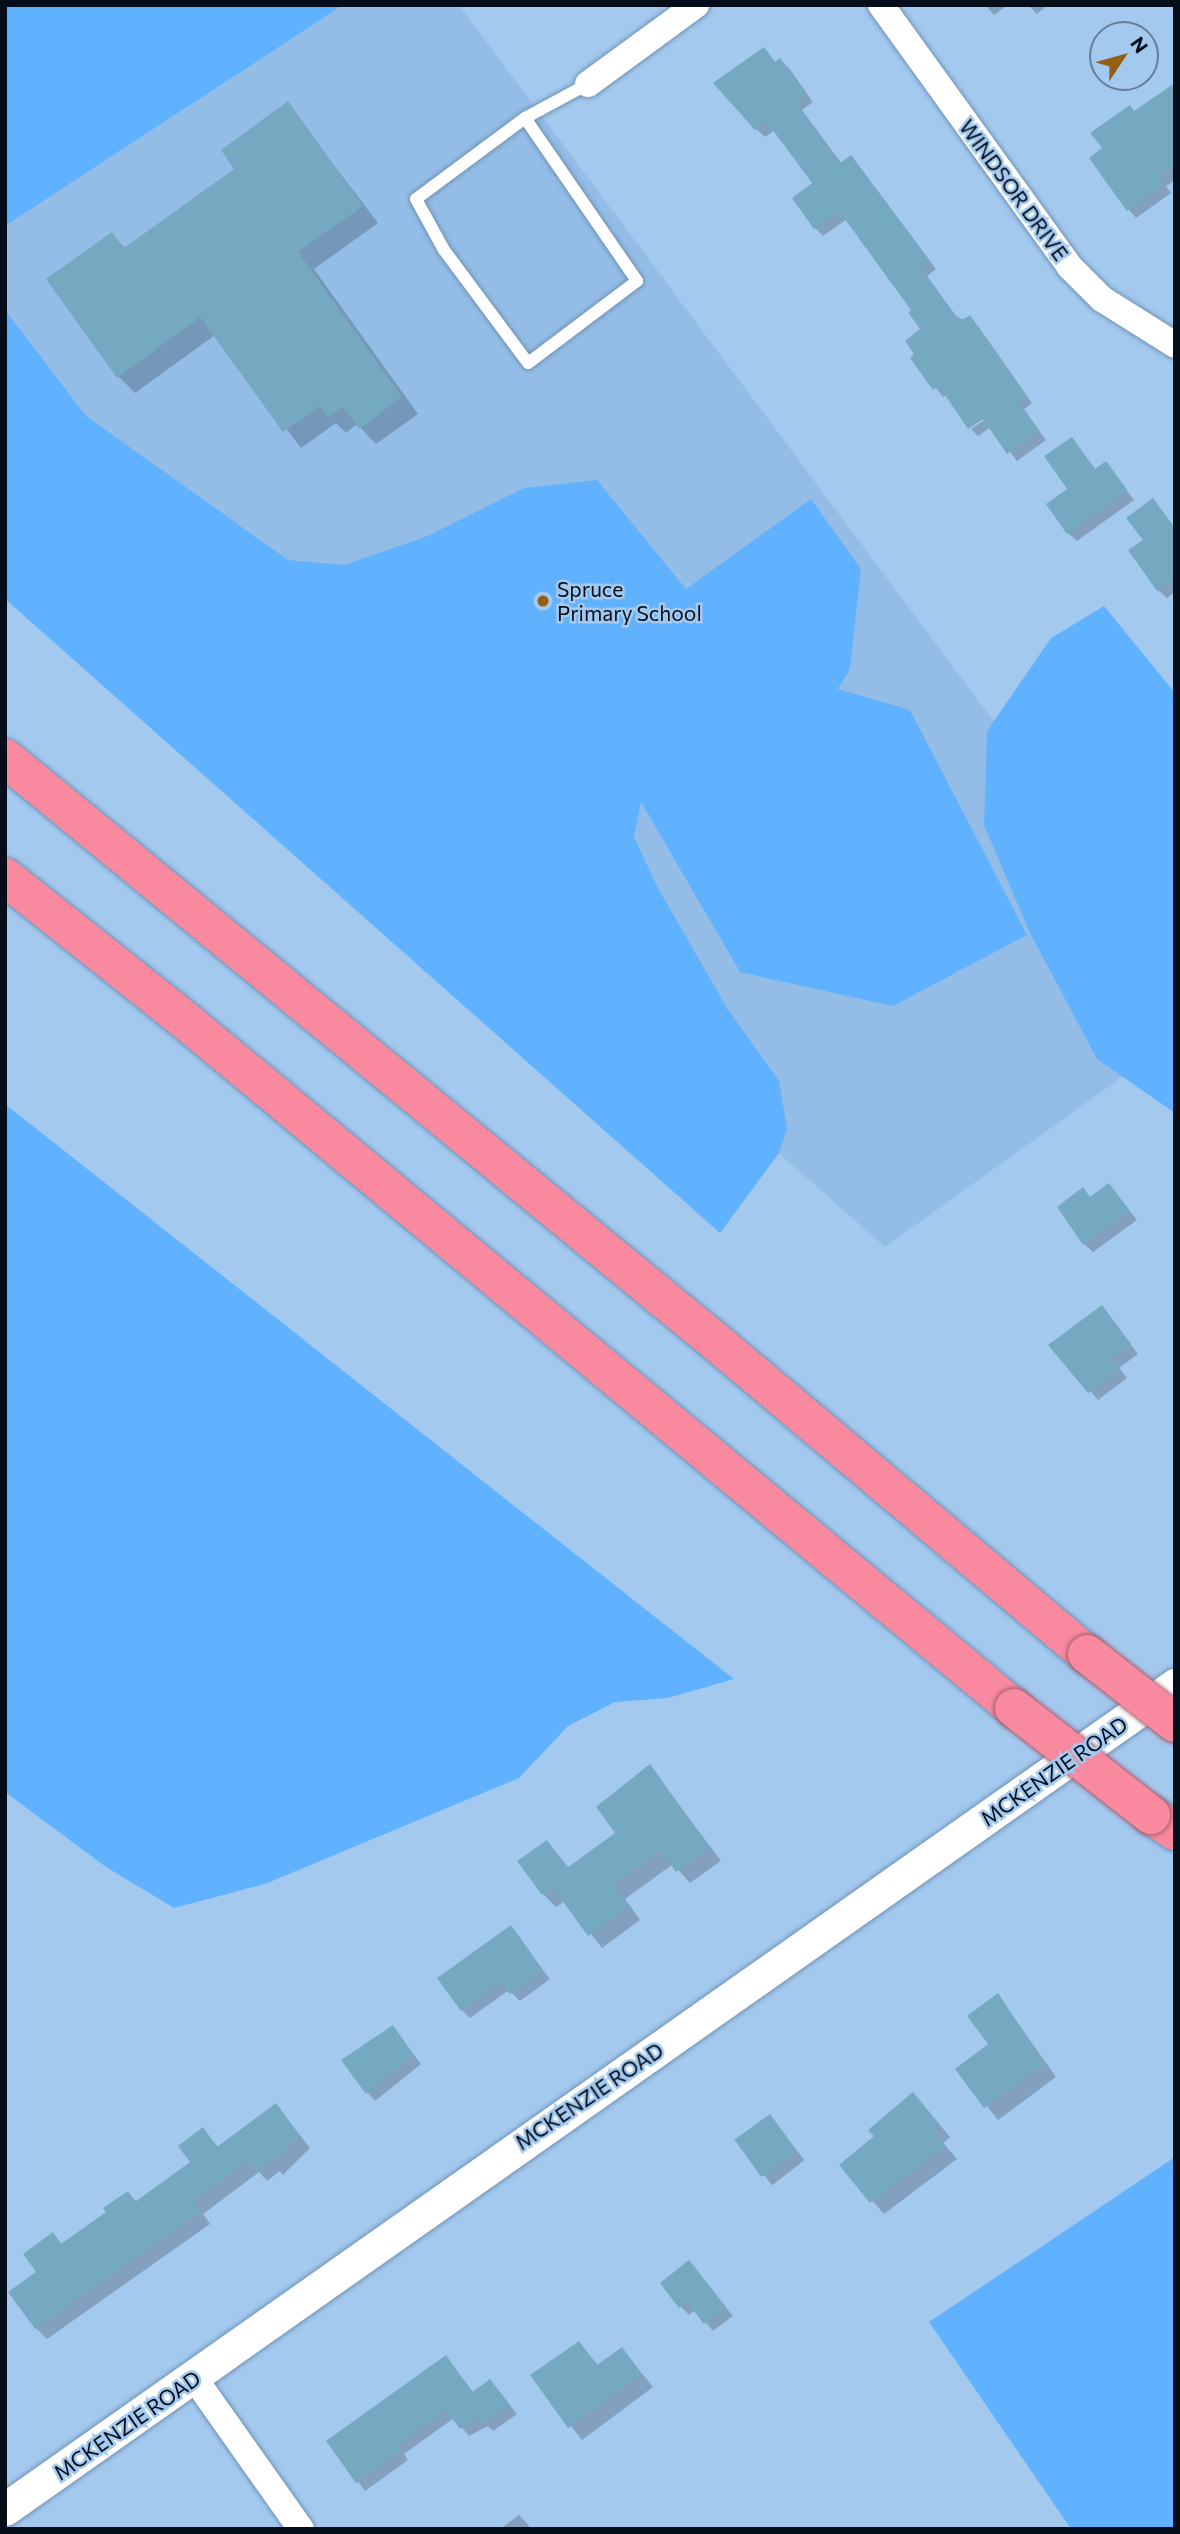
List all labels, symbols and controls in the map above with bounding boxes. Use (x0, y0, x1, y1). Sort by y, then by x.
north arrow (1089, 21, 1159, 91)
text: N (1126, 32, 1153, 57)
street label: WINDSOR DRIVE (954, 114, 1074, 266)
place label: Spruce Primary School (557, 576, 702, 626)
marker: Spruce Primary School (535, 593, 551, 609)
street label: MCKENZIE ROAD (976, 1711, 1132, 1831)
street label: MCKENZIE ROAD (510, 2037, 668, 2155)
street label: MCKENZIE ROAD (49, 2365, 205, 2485)

